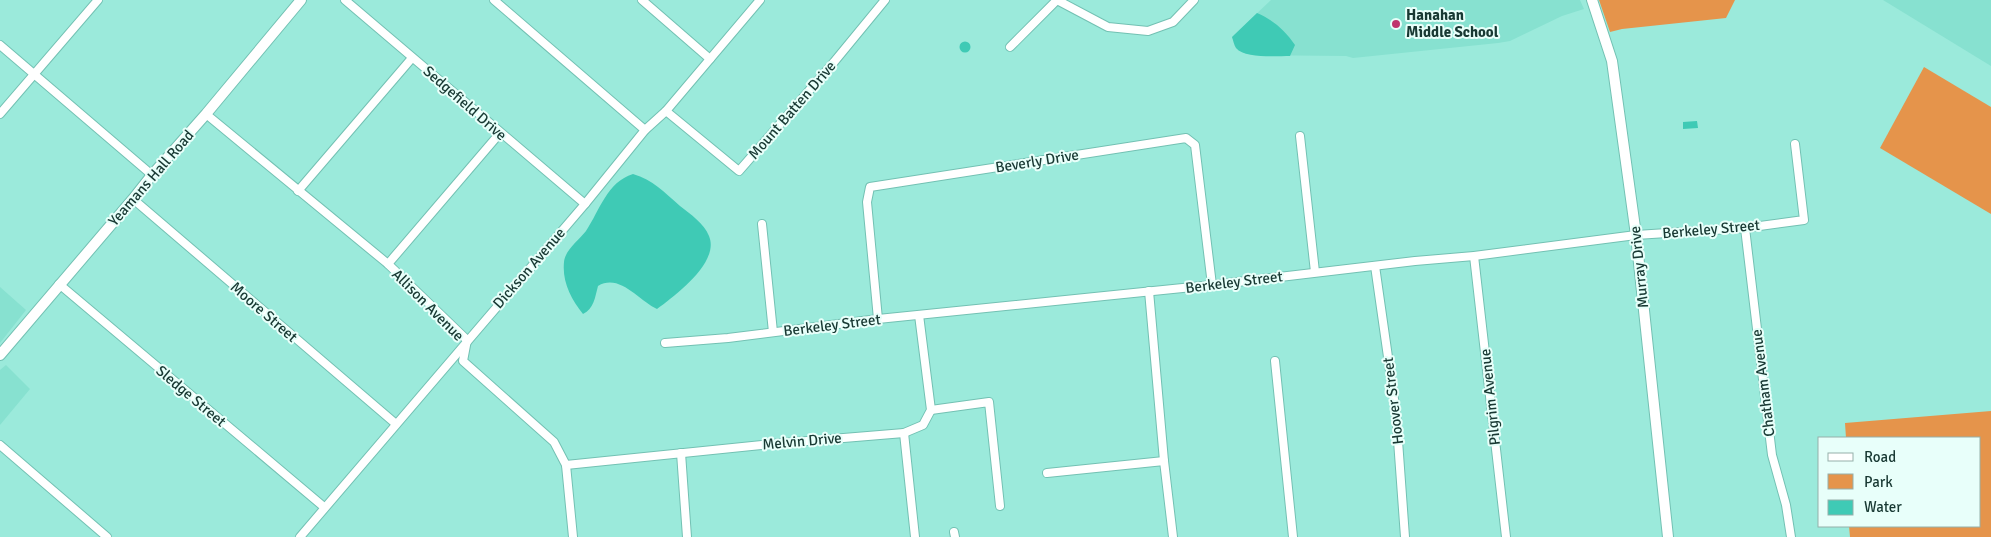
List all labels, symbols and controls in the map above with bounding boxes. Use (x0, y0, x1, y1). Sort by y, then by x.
place label: Hanahan Middle School (1406, 6, 1499, 41)
marker: Hanahan Middle School (1390, 18, 1402, 30)
street label: Mount Batten Drive (744, 57, 840, 163)
street label: Sedgefield Drive (420, 62, 510, 144)
street label: Yeamans Hall Road (104, 126, 198, 230)
street label: Beverly Drive (994, 146, 1080, 176)
street label: Berkeley Street (1661, 216, 1761, 242)
street label: Dickson Avenue (489, 224, 569, 312)
street label: Murray Drive (1626, 225, 1652, 309)
street label: Allison Avenue (388, 265, 468, 345)
street label: Berkeley Street (1184, 267, 1284, 297)
street label: Moore Street (227, 278, 301, 346)
street label: Berkeley Street (782, 310, 882, 340)
street label: Chatham Avenue (1747, 328, 1779, 438)
street label: Pilgrim Avenue (1476, 348, 1504, 446)
street label: Hoover Street (1379, 356, 1407, 446)
street label: Sledge Street (152, 362, 230, 430)
street label: Melvin Drive (762, 429, 842, 453)
legend (1818, 437, 1981, 527)
text: Road (1864, 448, 1896, 466)
text: Park (1864, 473, 1893, 491)
text: Water (1864, 498, 1902, 516)

